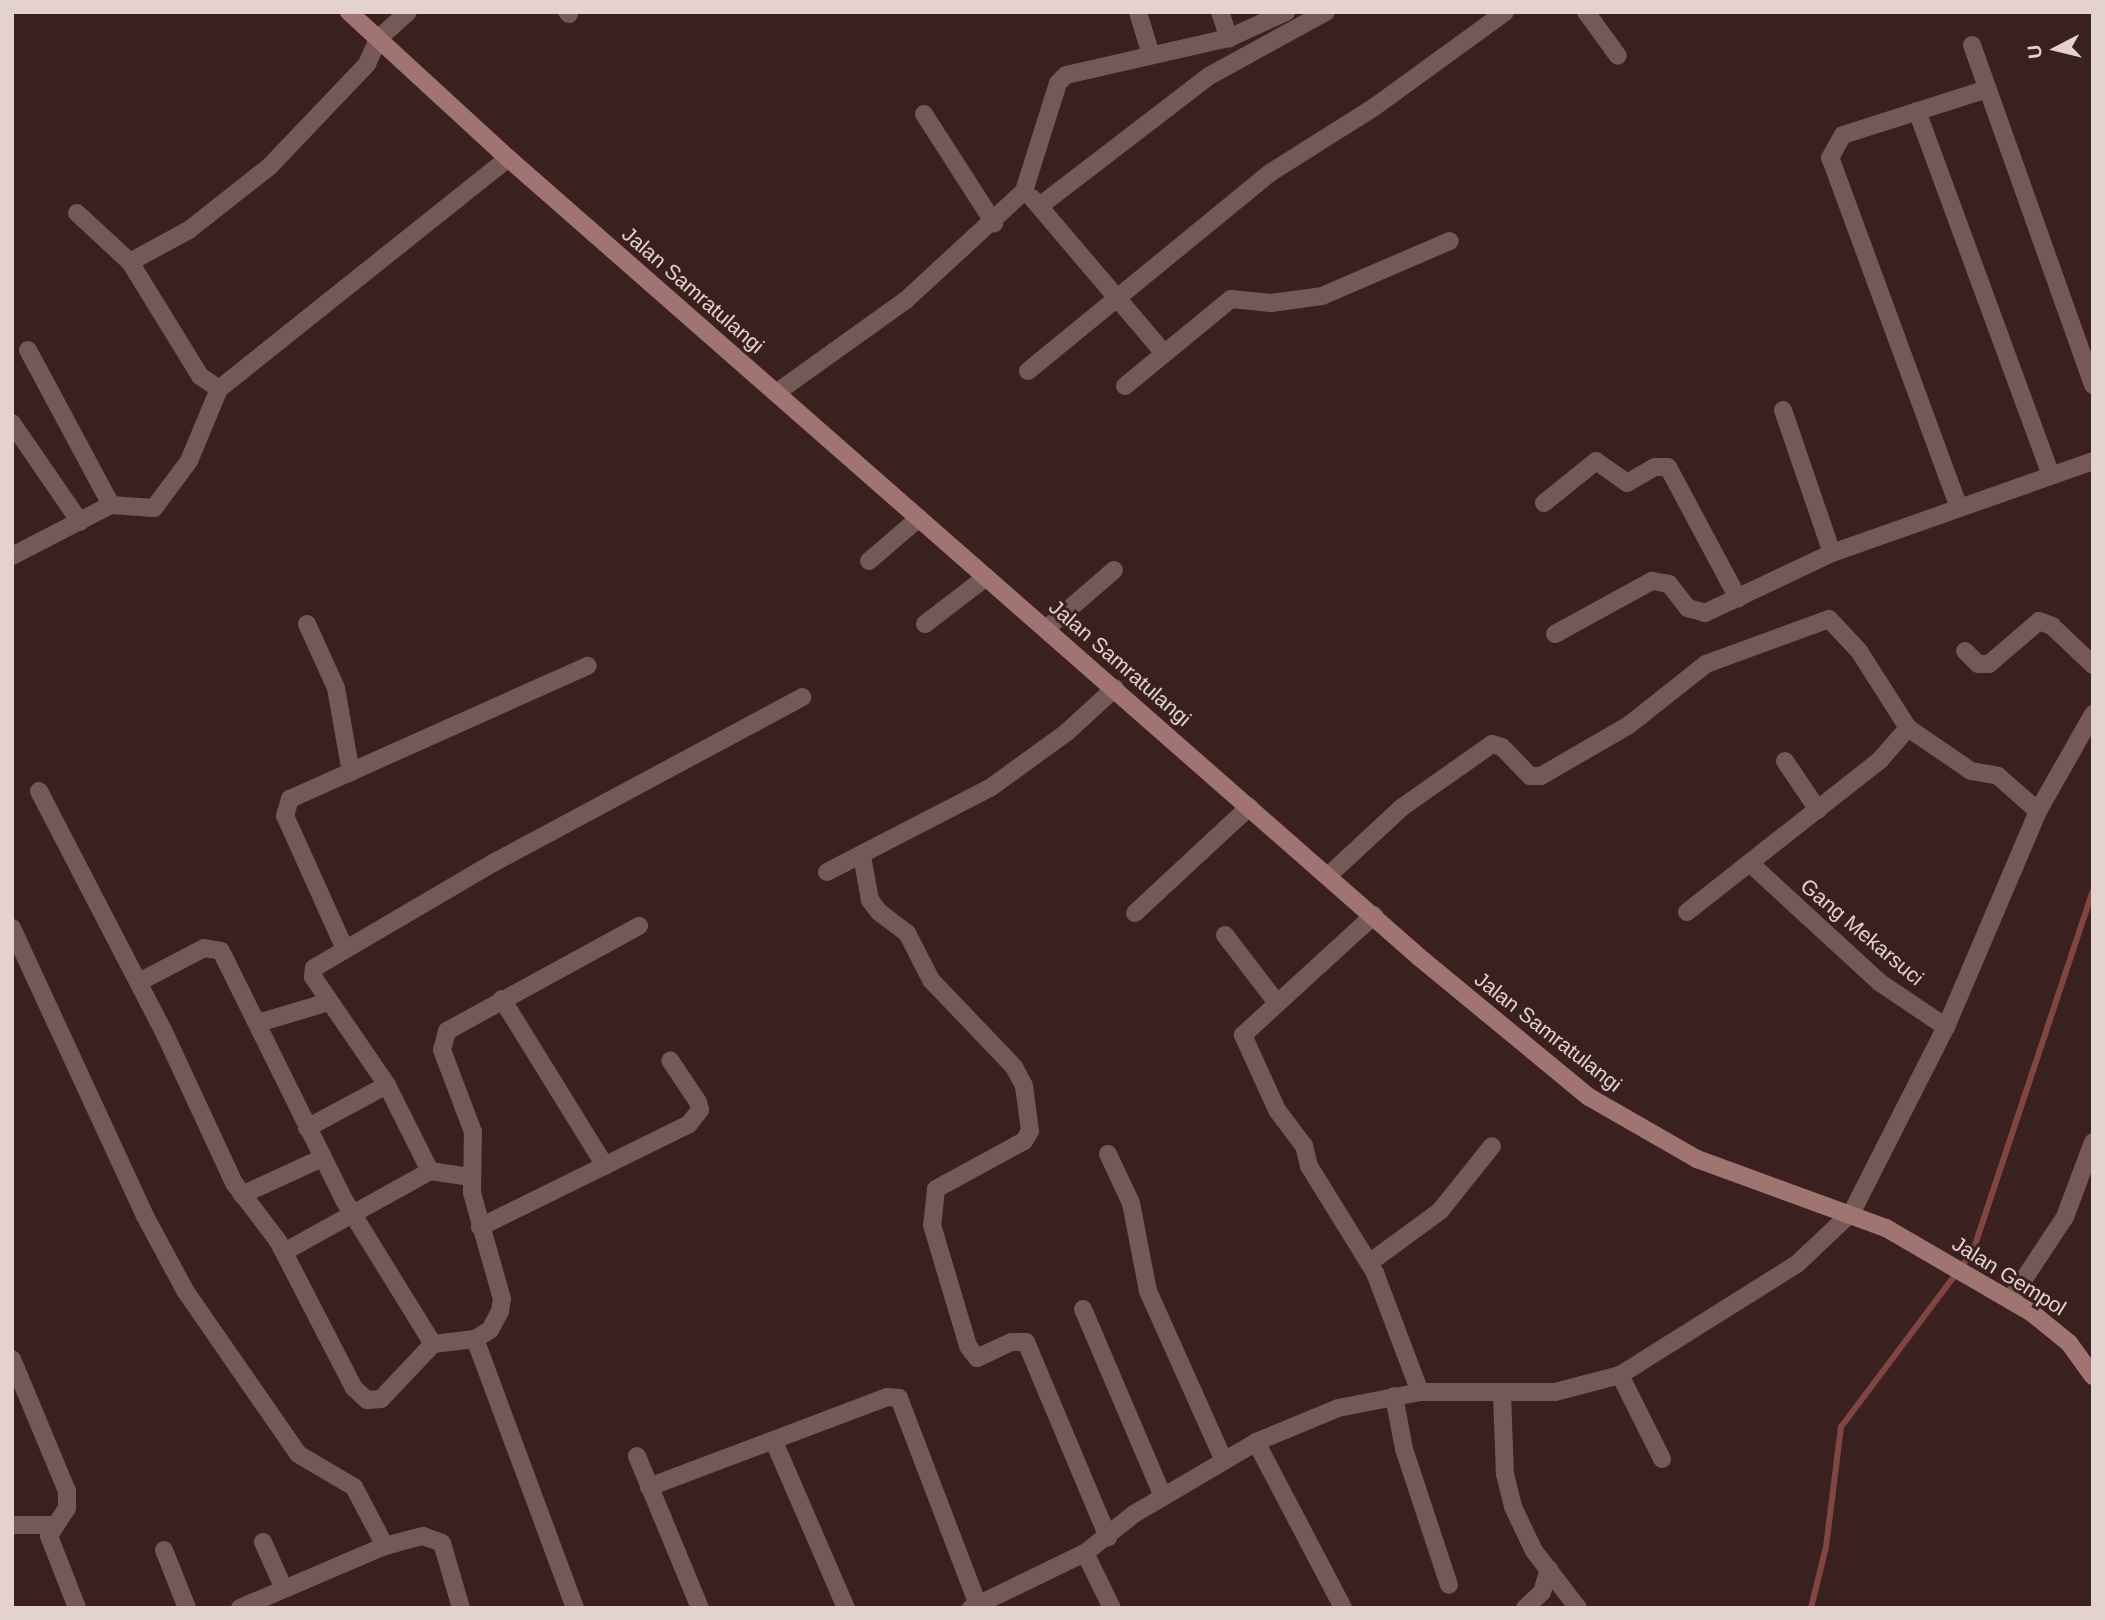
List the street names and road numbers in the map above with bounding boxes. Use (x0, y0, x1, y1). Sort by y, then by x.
street label: Jalan Samratulangi (617, 222, 769, 358)
street label: Jalan Samratulangi (1044, 595, 1196, 731)
street label: Gang Mekarsuci (1795, 873, 1929, 991)
street label: Jalan Samratulangi (1469, 967, 1627, 1097)
street label: Jalan Gempol (1947, 1231, 2071, 1321)

